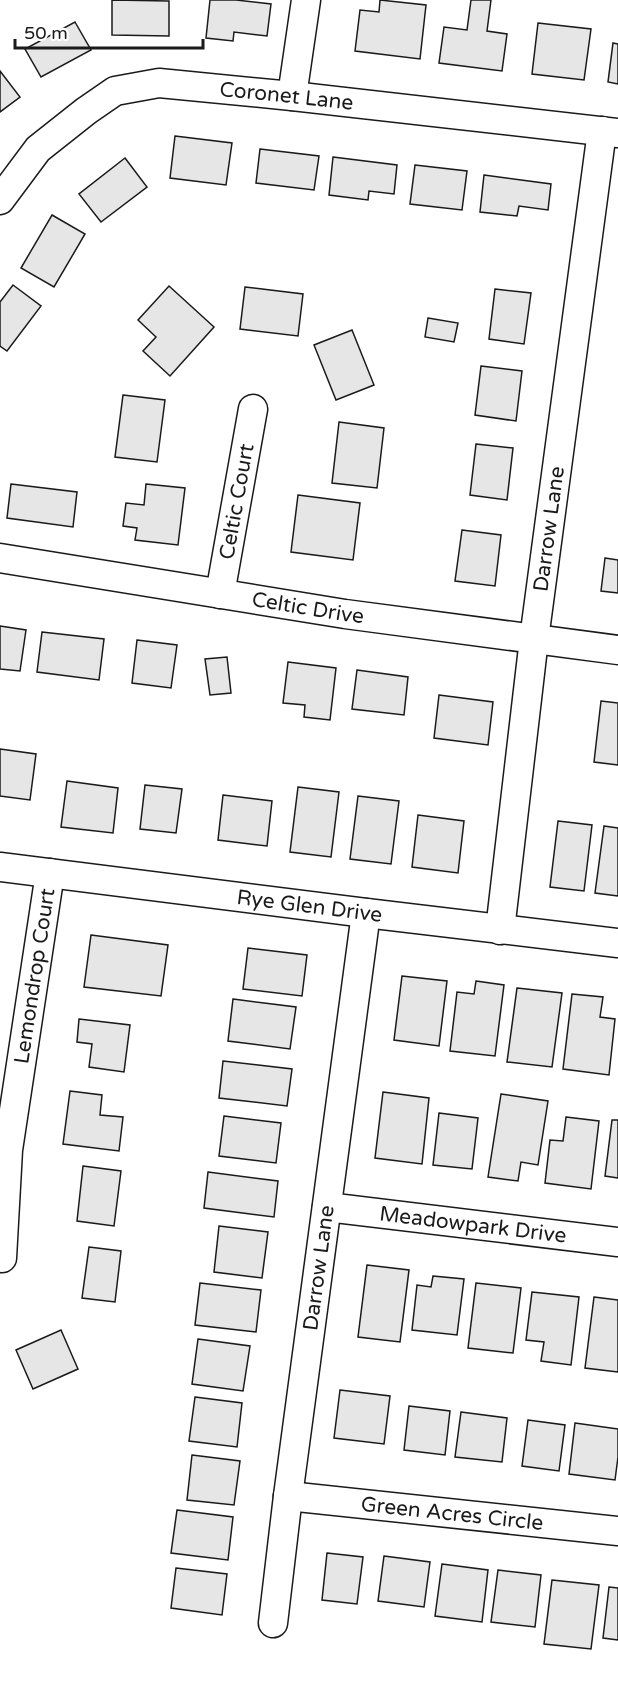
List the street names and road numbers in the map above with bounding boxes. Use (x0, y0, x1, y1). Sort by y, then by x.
street label: Coronet Lane (219, 76, 355, 115)
street label: Celtic Court (214, 442, 259, 561)
street label: Darrow Lane (528, 465, 570, 593)
street label: Celtic Drive (250, 587, 366, 629)
street label: Rye Glen Drive (235, 884, 384, 927)
street label: Lemondrop Court (9, 887, 60, 1066)
street label: Meadowpark Drive (378, 1201, 568, 1248)
street label: Darrow Lane (298, 1203, 339, 1332)
street label: Green Acres Circle (360, 1491, 545, 1536)

